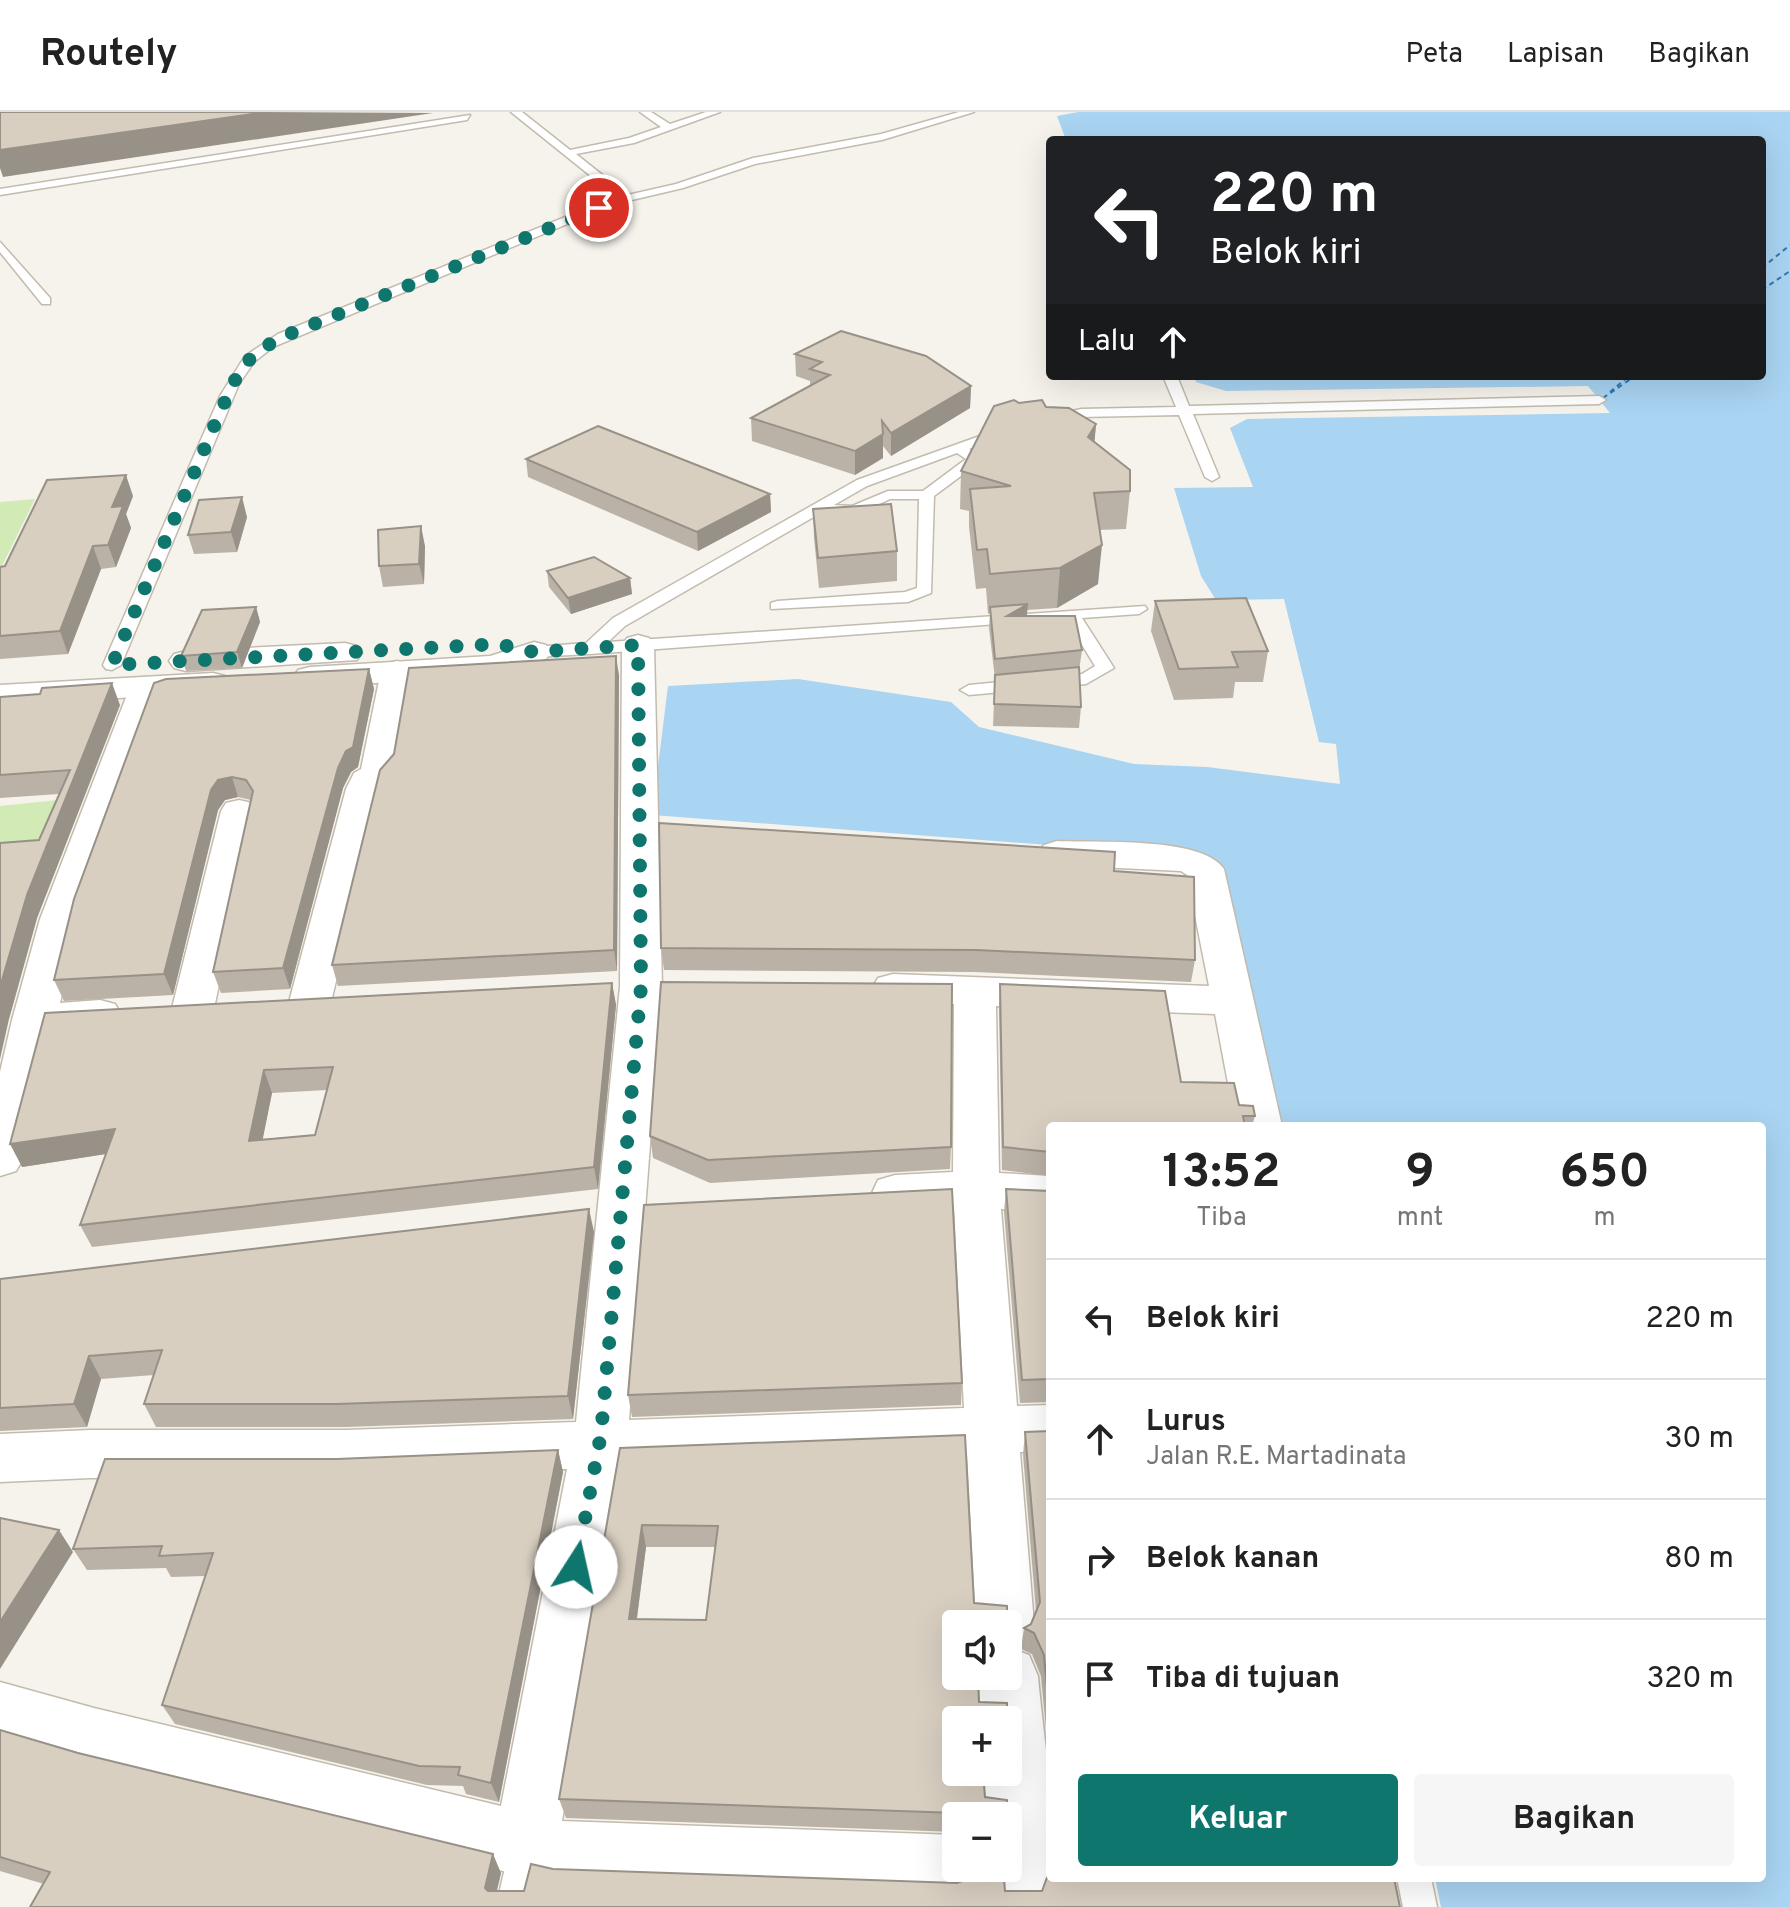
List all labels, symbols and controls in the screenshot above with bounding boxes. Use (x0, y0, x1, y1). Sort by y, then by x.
text: Routely (40, 31, 178, 80)
text: Peta (1405, 37, 1463, 73)
text: Lapisan (1507, 37, 1604, 73)
text: Bagikan (1648, 37, 1750, 73)
text: 220 m (1210, 162, 1378, 232)
icon: left (1078, 168, 1182, 272)
pin (565, 174, 633, 242)
icon: arrive (577, 186, 621, 230)
text: Belok kiri (1210, 231, 1362, 277)
icon: ahead (1151, 320, 1195, 364)
text: Lalu (1078, 324, 1135, 361)
text: 13:52 (1162, 1144, 1281, 1204)
text: 9 (1405, 1144, 1435, 1204)
text: 650 (1559, 1144, 1650, 1204)
text: Tiba (1196, 1202, 1247, 1235)
text: mnt (1397, 1202, 1443, 1235)
text: m (1594, 1202, 1616, 1235)
icon: left (1078, 1297, 1122, 1341)
text: Belok kiri (1146, 1301, 1280, 1338)
text: 220 m (1646, 1301, 1734, 1338)
text: Lurus (1146, 1404, 1226, 1441)
icon: ahead (1078, 1417, 1122, 1461)
text: 30 m (1665, 1421, 1734, 1458)
text: Jalan R.E. Martadinata (1146, 1441, 1407, 1474)
position arrow (534, 1525, 618, 1609)
icon: right (1078, 1537, 1122, 1581)
text: Belok kanan (1146, 1541, 1319, 1578)
text: 80 m (1664, 1541, 1734, 1578)
map controls (942, 1610, 1022, 1882)
button: sound (942, 1610, 1022, 1690)
icon: arrive (1078, 1657, 1122, 1701)
text: Tiba di tujuan (1146, 1661, 1340, 1698)
text: 320 m (1646, 1661, 1734, 1698)
button: + (942, 1706, 1022, 1786)
button: Keluar (1078, 1774, 1398, 1866)
button: Bagikan (1414, 1774, 1734, 1866)
button: − (942, 1802, 1022, 1882)

